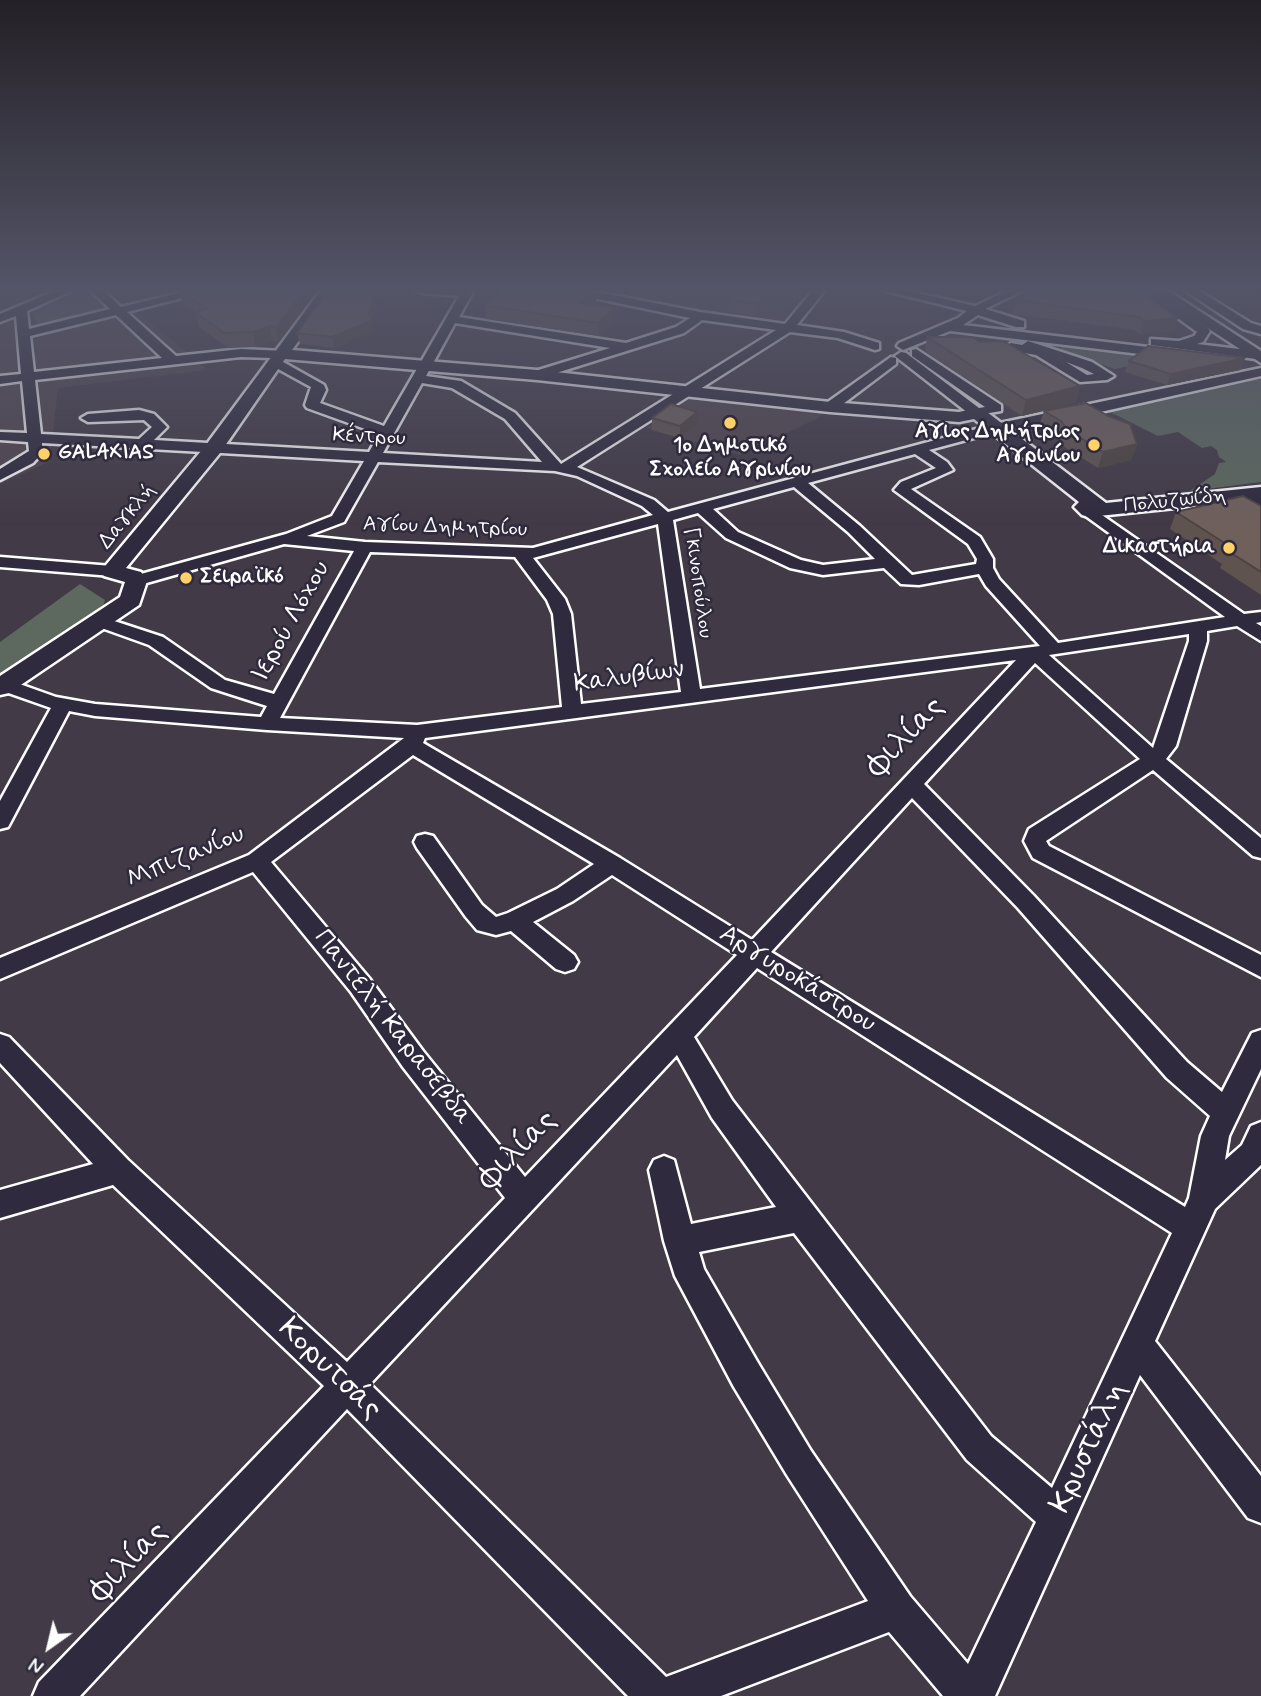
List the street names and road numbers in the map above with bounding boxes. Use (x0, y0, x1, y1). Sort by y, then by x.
street label: Κέντρου (332, 424, 406, 452)
street label: Δαγκλή (94, 479, 162, 555)
street label: Πολυζωίδη (1123, 484, 1227, 520)
street label: Αγίου Δημητρίου (362, 513, 528, 543)
street label: Γκινοπούλου (677, 526, 717, 640)
street label: Ιερού Λόχου (246, 556, 338, 688)
street label: Καλυβίων (572, 655, 686, 701)
street label: Φιλίας (860, 689, 954, 787)
street label: Μπιζανίου (123, 819, 249, 897)
street label: Αργυροκάστρου (713, 919, 881, 1041)
street label: Παντελή Καρασεβδα (306, 924, 478, 1132)
street label: Φιλίας (472, 1103, 566, 1199)
street label: Κορυτσάς (269, 1311, 389, 1429)
street label: Κρυστάλη (1043, 1376, 1137, 1520)
street label: Φιλίας (83, 1514, 177, 1612)

